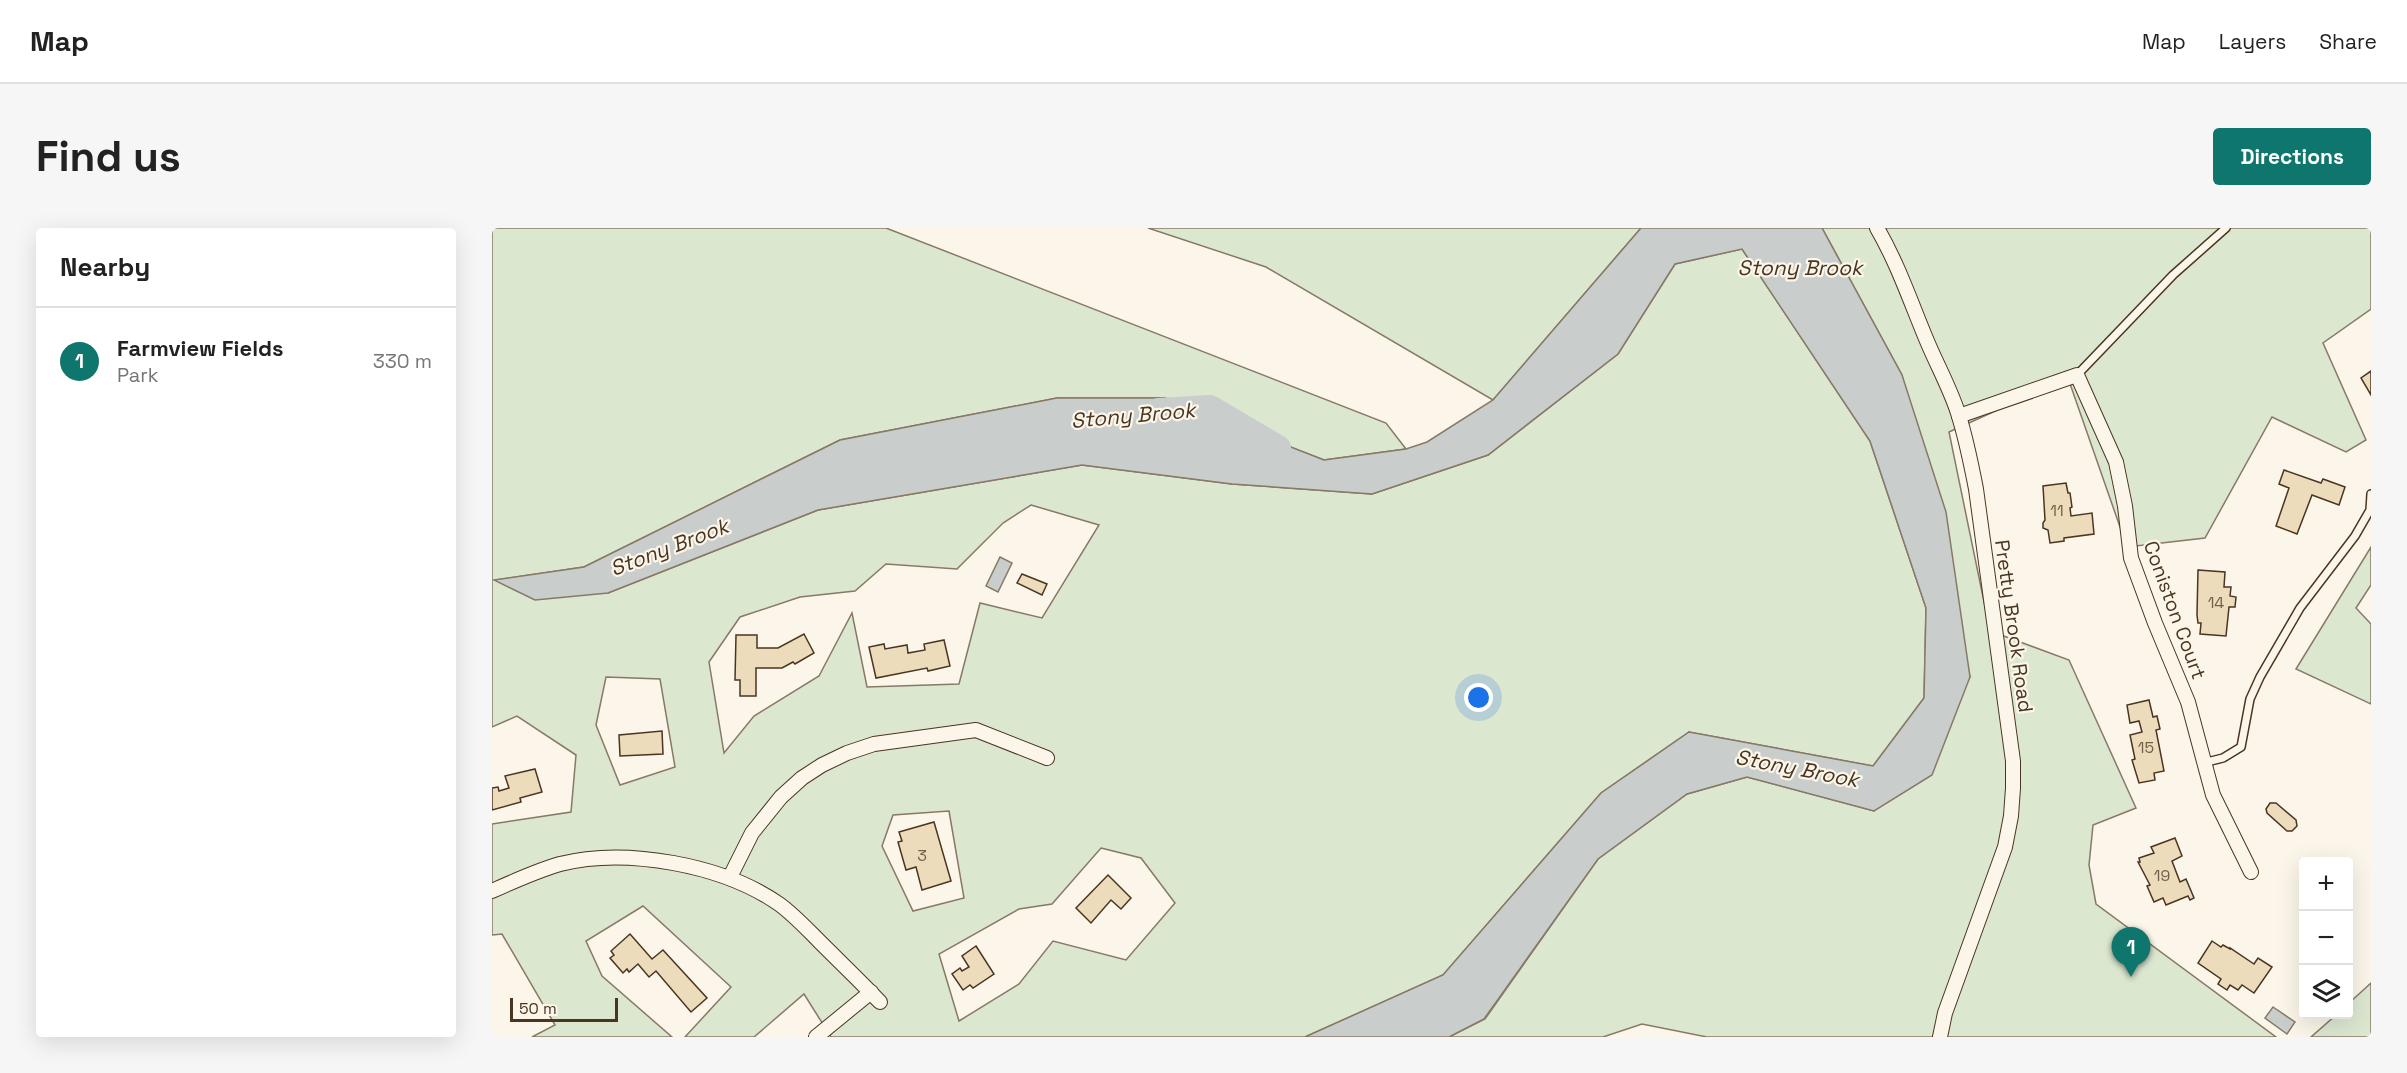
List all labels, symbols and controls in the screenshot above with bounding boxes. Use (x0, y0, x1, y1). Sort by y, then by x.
text: Map (30, 23, 89, 59)
text: Map (2142, 28, 2186, 55)
text: Layers (2219, 28, 2286, 55)
text: Share (2319, 28, 2377, 55)
button: Directions (2213, 128, 2371, 185)
text: Find us (36, 130, 181, 183)
text: Nearby (60, 250, 150, 284)
water label: Stony Brook (1738, 254, 1865, 281)
text: Farmview Fields (117, 334, 284, 362)
text: 1 (75, 348, 84, 374)
text: 330 m (373, 348, 432, 374)
text: Park (117, 362, 159, 388)
water label: Stony Brook (1070, 396, 1199, 434)
house number: 11 (2050, 500, 2064, 521)
water label: Stony Brook (606, 511, 735, 582)
street label: Coniston Court (2138, 537, 2212, 683)
street label: Pretty Brook Road (1989, 538, 2039, 714)
house number: 14 (2208, 592, 2224, 613)
your location (1464, 683, 1493, 712)
house number: 15 (2138, 737, 2154, 758)
water label: Stony Brook (1733, 743, 1863, 794)
house number: 3 (917, 845, 927, 866)
map controls (2299, 857, 2353, 1019)
button: + (2299, 857, 2353, 911)
house number: 19 (2154, 865, 2170, 886)
button: − (2299, 911, 2353, 965)
pin: 1 (2112, 928, 2150, 977)
button: layers (2299, 965, 2353, 1019)
scale bar (510, 995, 618, 1022)
text: 50 m (519, 998, 557, 1019)

